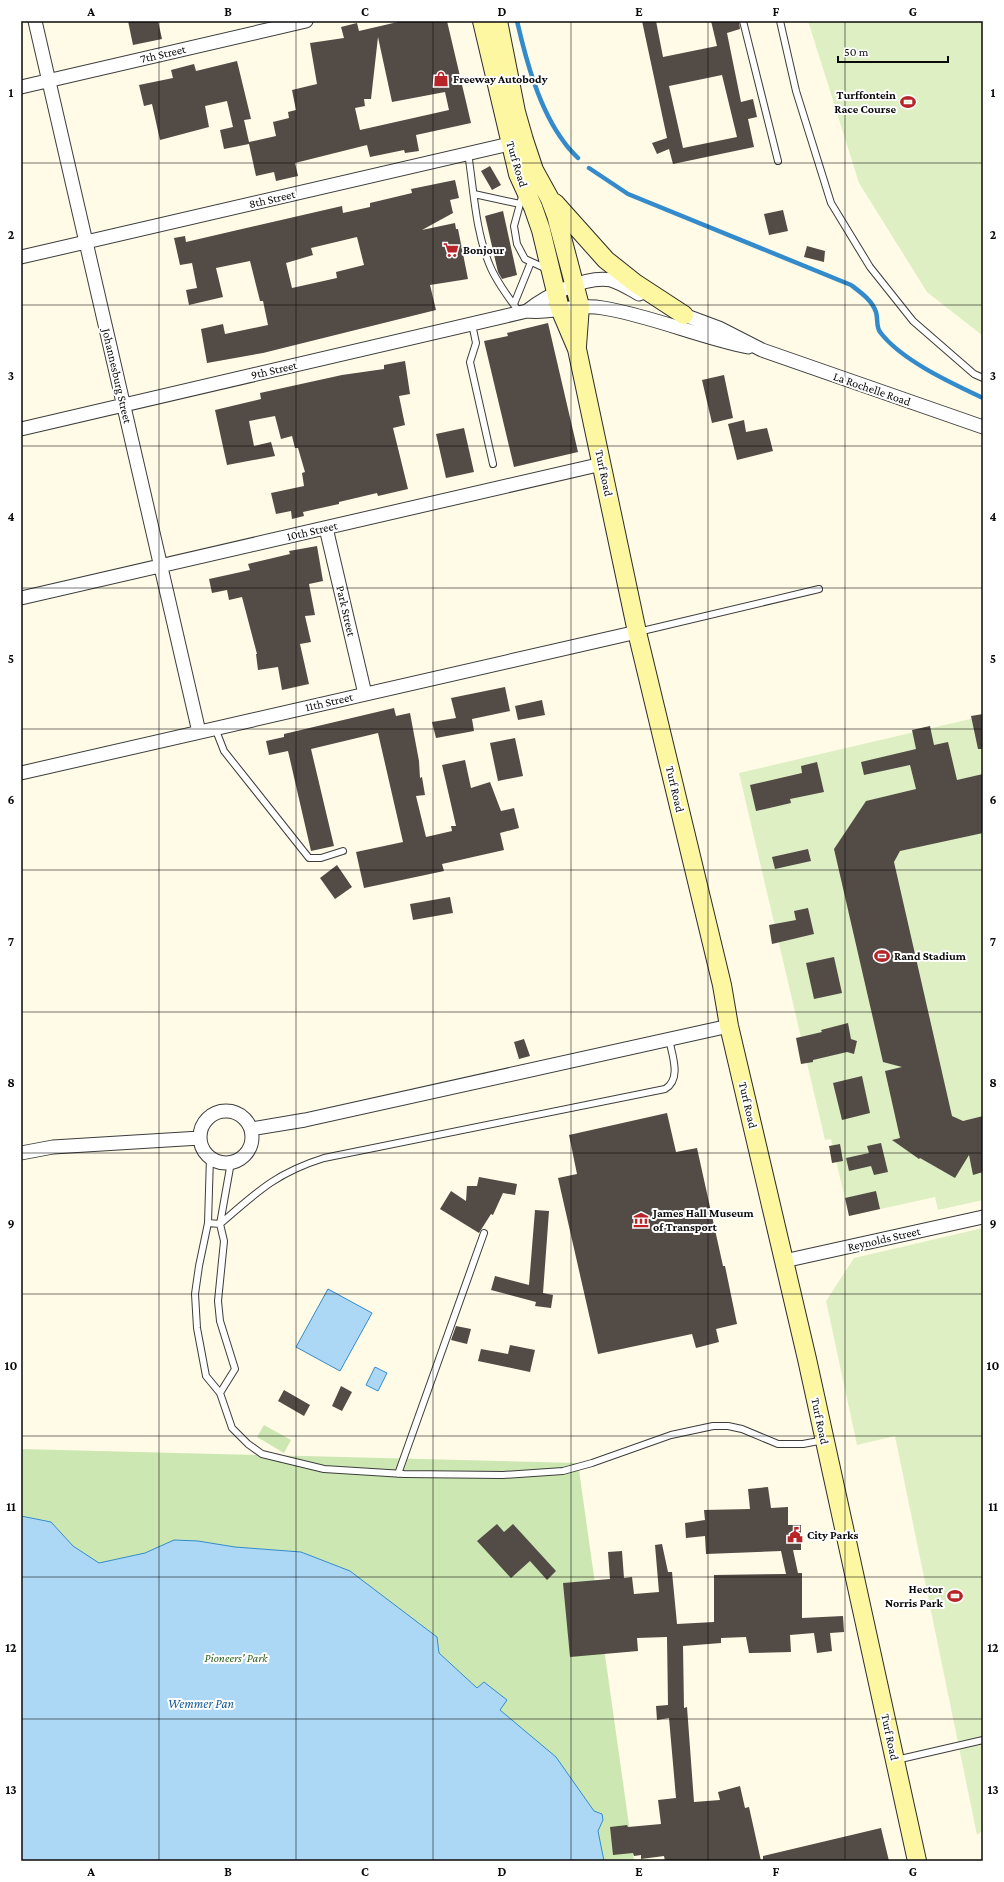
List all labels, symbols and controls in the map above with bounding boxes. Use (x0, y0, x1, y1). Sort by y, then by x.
text: A (86, 4, 95, 19)
text: B (224, 4, 232, 19)
text: C (361, 4, 369, 19)
text: D (498, 4, 507, 19)
text: E (635, 4, 643, 19)
text: F (773, 4, 780, 19)
text: G (909, 4, 917, 19)
scale bar (838, 38, 948, 64)
street label: 7th Street (139, 42, 188, 66)
text: 50 m (844, 45, 869, 59)
shop icon: Freeway Autobody (432, 70, 450, 88)
place label: Freeway Autobody (453, 72, 548, 86)
text: 1 (9, 85, 14, 100)
text: 1 (991, 85, 996, 100)
place label: Turffontein Race Course (834, 88, 896, 116)
sports icon: Turffontein Race Course (899, 93, 917, 111)
street label: Turf Road (503, 139, 531, 189)
street label: 8th Street (247, 187, 298, 211)
text: 2 (8, 227, 15, 242)
text: 2 (990, 227, 997, 242)
supermarket icon: Bonjour (442, 241, 460, 259)
place label: Bonjour (463, 243, 505, 257)
street label: Johannesburg Street (99, 326, 135, 426)
street label: 9th Street (250, 358, 299, 382)
text: 3 (8, 368, 14, 383)
text: 3 (990, 368, 996, 383)
street label: La Rochelle Road (831, 369, 913, 409)
street label: Turf Road (592, 448, 616, 498)
text: 4 (7, 509, 15, 524)
text: 4 (989, 509, 997, 524)
street label: 10th Street (285, 518, 340, 544)
street label: Park Street (333, 584, 359, 639)
text: 5 (8, 651, 14, 666)
text: 5 (990, 651, 996, 666)
street label: 11th Street (304, 689, 355, 714)
street label: Turf Road (663, 764, 687, 814)
text: 6 (7, 792, 15, 807)
text: 6 (989, 792, 997, 807)
text: 7 (8, 934, 14, 949)
text: 7 (990, 934, 996, 949)
sports icon: Rand Stadium (873, 947, 891, 965)
place label: Rand Stadium (894, 949, 967, 963)
text: 8 (7, 1075, 15, 1090)
text: 8 (989, 1075, 997, 1090)
street label: Turf Road (736, 1080, 760, 1130)
place label: James Hall Museum of Transport (651, 1206, 755, 1234)
museum icon: James Hall Museum of Transport (632, 1211, 650, 1229)
text: 9 (7, 1216, 15, 1231)
text: 9 (989, 1216, 997, 1231)
street label: Reynolds Street (846, 1224, 923, 1254)
text: 10 (5, 1358, 17, 1373)
text: 10 (987, 1358, 999, 1373)
street label: Turf Road (808, 1396, 832, 1446)
text: 11 (6, 1499, 16, 1514)
text: 11 (988, 1499, 998, 1514)
public building icon: City Parks (786, 1526, 804, 1544)
place label: City Parks (807, 1528, 859, 1542)
place label: Hector Norris Park (885, 1582, 943, 1610)
sports icon: Hector Norris Park (946, 1587, 964, 1605)
text: 12 (5, 1640, 17, 1655)
text: 12 (987, 1640, 999, 1655)
park label: Pioneers' Park (204, 1651, 268, 1665)
water label: Wemmer Pan (168, 1696, 235, 1711)
street label: Turf Road (878, 1712, 902, 1762)
text: 13 (5, 1782, 17, 1797)
text: 13 (987, 1782, 999, 1797)
text: A (86, 1864, 95, 1879)
text: B (224, 1864, 232, 1879)
text: C (361, 1864, 369, 1879)
text: D (498, 1864, 507, 1879)
text: E (635, 1864, 643, 1879)
text: F (773, 1864, 780, 1879)
text: G (909, 1864, 917, 1879)

